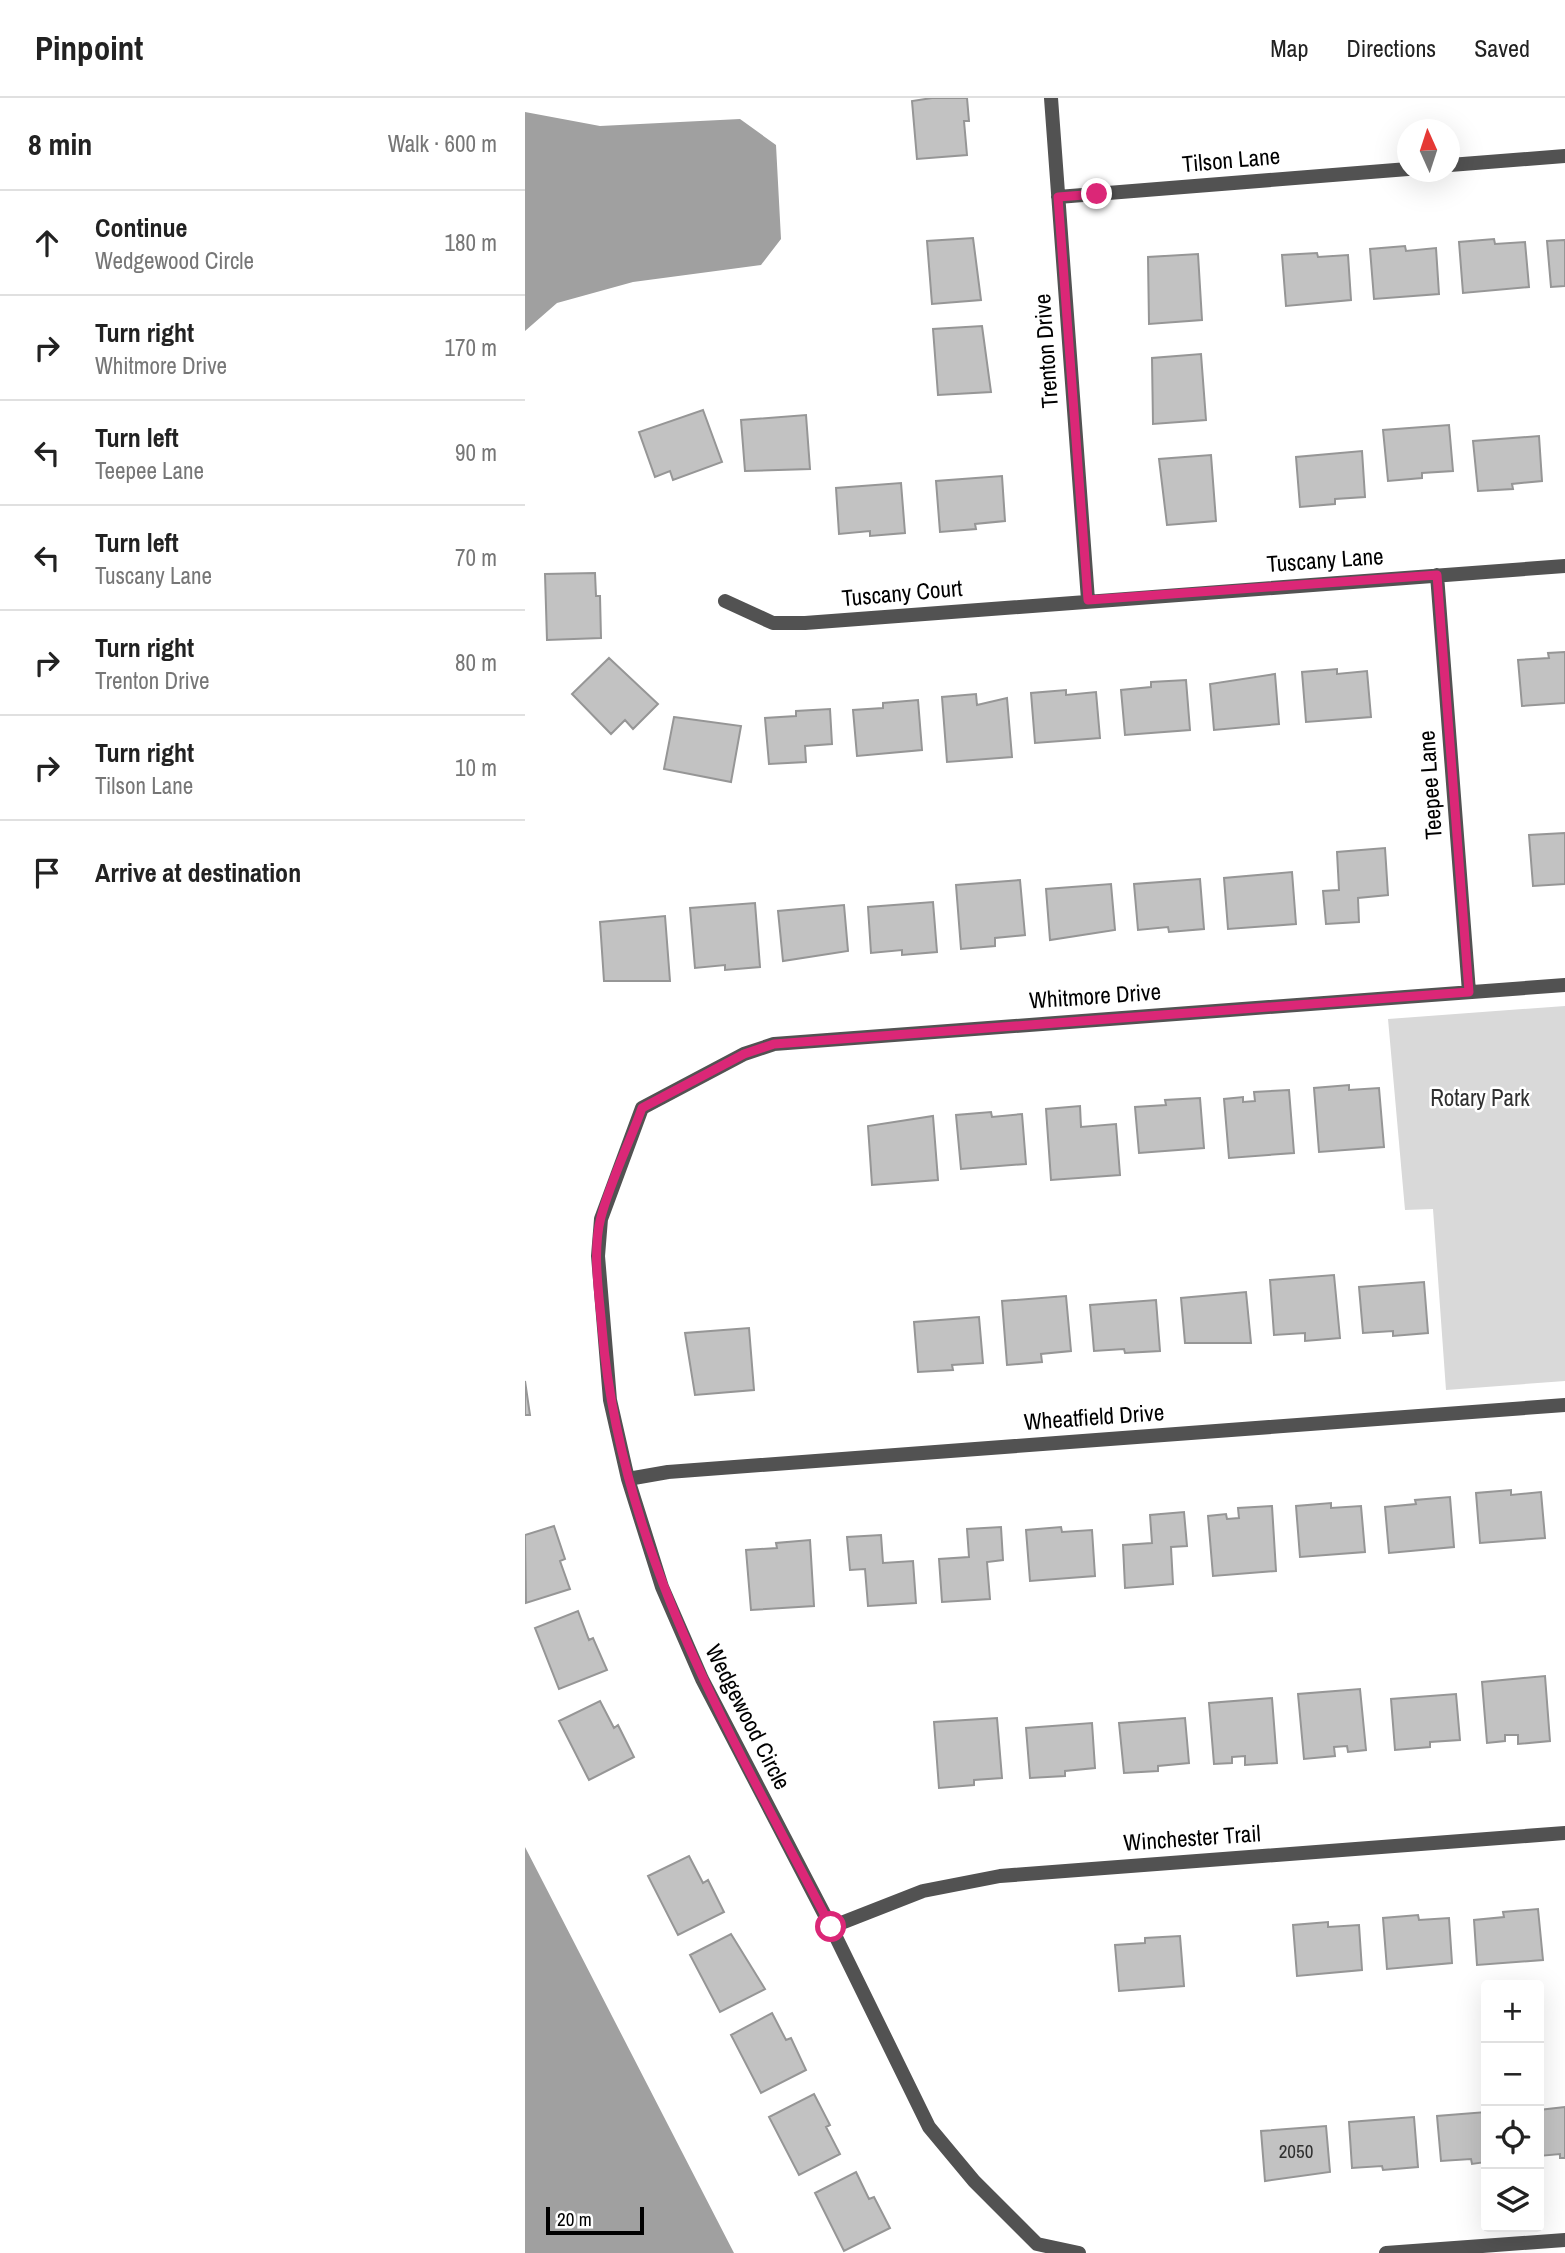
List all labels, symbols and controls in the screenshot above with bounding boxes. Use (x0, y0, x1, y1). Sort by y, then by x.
text: Pinpoint (35, 26, 143, 70)
text: Map (1270, 32, 1308, 64)
text: Directions (1346, 32, 1436, 64)
text: Saved (1474, 32, 1530, 64)
north arrow (1397, 119, 1460, 182)
text: 8 min (28, 124, 92, 164)
text: Walk · 600 m (388, 128, 497, 159)
street label: Tilson Lane (1181, 140, 1281, 179)
route end (1081, 178, 1112, 209)
text: Continue (95, 210, 187, 245)
icon: ahead (28, 224, 66, 262)
text: 180 m (445, 227, 497, 258)
text: Wedgewood Circle (95, 245, 254, 276)
street label: Trenton Drive (1026, 293, 1065, 409)
text: Turn right (95, 315, 194, 350)
icon: right (28, 329, 66, 367)
text: 170 m (445, 332, 497, 363)
text: Whitmore Drive (95, 350, 227, 381)
text: Turn left (95, 420, 179, 455)
icon: left (28, 434, 66, 472)
text: 90 m (455, 437, 497, 468)
text: Teepee Lane (95, 455, 204, 486)
text: Turn left (95, 525, 179, 560)
icon: left (28, 539, 66, 577)
street label: Tuscany Lane (1266, 540, 1384, 579)
text: 70 m (455, 542, 497, 573)
text: Tuscany Lane (95, 560, 212, 591)
street label: Tuscany Court (840, 572, 964, 613)
text: Turn right (95, 630, 194, 665)
icon: right (28, 644, 66, 682)
text: 80 m (455, 647, 497, 678)
text: Trenton Drive (95, 665, 210, 696)
street label: Teepee Lane (1410, 730, 1449, 841)
text: Turn right (95, 735, 194, 770)
icon: right (28, 749, 66, 787)
text: 10 m (455, 752, 497, 783)
text: Tilson Lane (95, 770, 193, 801)
icon: arrive (28, 854, 66, 892)
text: Arrive at destination (95, 855, 301, 890)
street label: Whitmore Drive (1028, 975, 1162, 1016)
park label: Rotary Park (1430, 1082, 1530, 1113)
street label: Wheatfield Drive (1023, 1396, 1165, 1437)
street label: Wedgewood Circle (699, 1639, 798, 1795)
street label: Winchester Trail (1122, 1817, 1262, 1858)
route start (815, 1911, 846, 1942)
map controls (1481, 1980, 1544, 2232)
button: + (1481, 1980, 1544, 2043)
button: − (1481, 2043, 1544, 2106)
button: locate (1481, 2106, 1544, 2169)
house number: 2050 (1279, 2138, 1313, 2164)
button: layers (1481, 2169, 1544, 2232)
scale bar (546, 2204, 644, 2236)
text: 20 m (557, 2206, 592, 2232)

